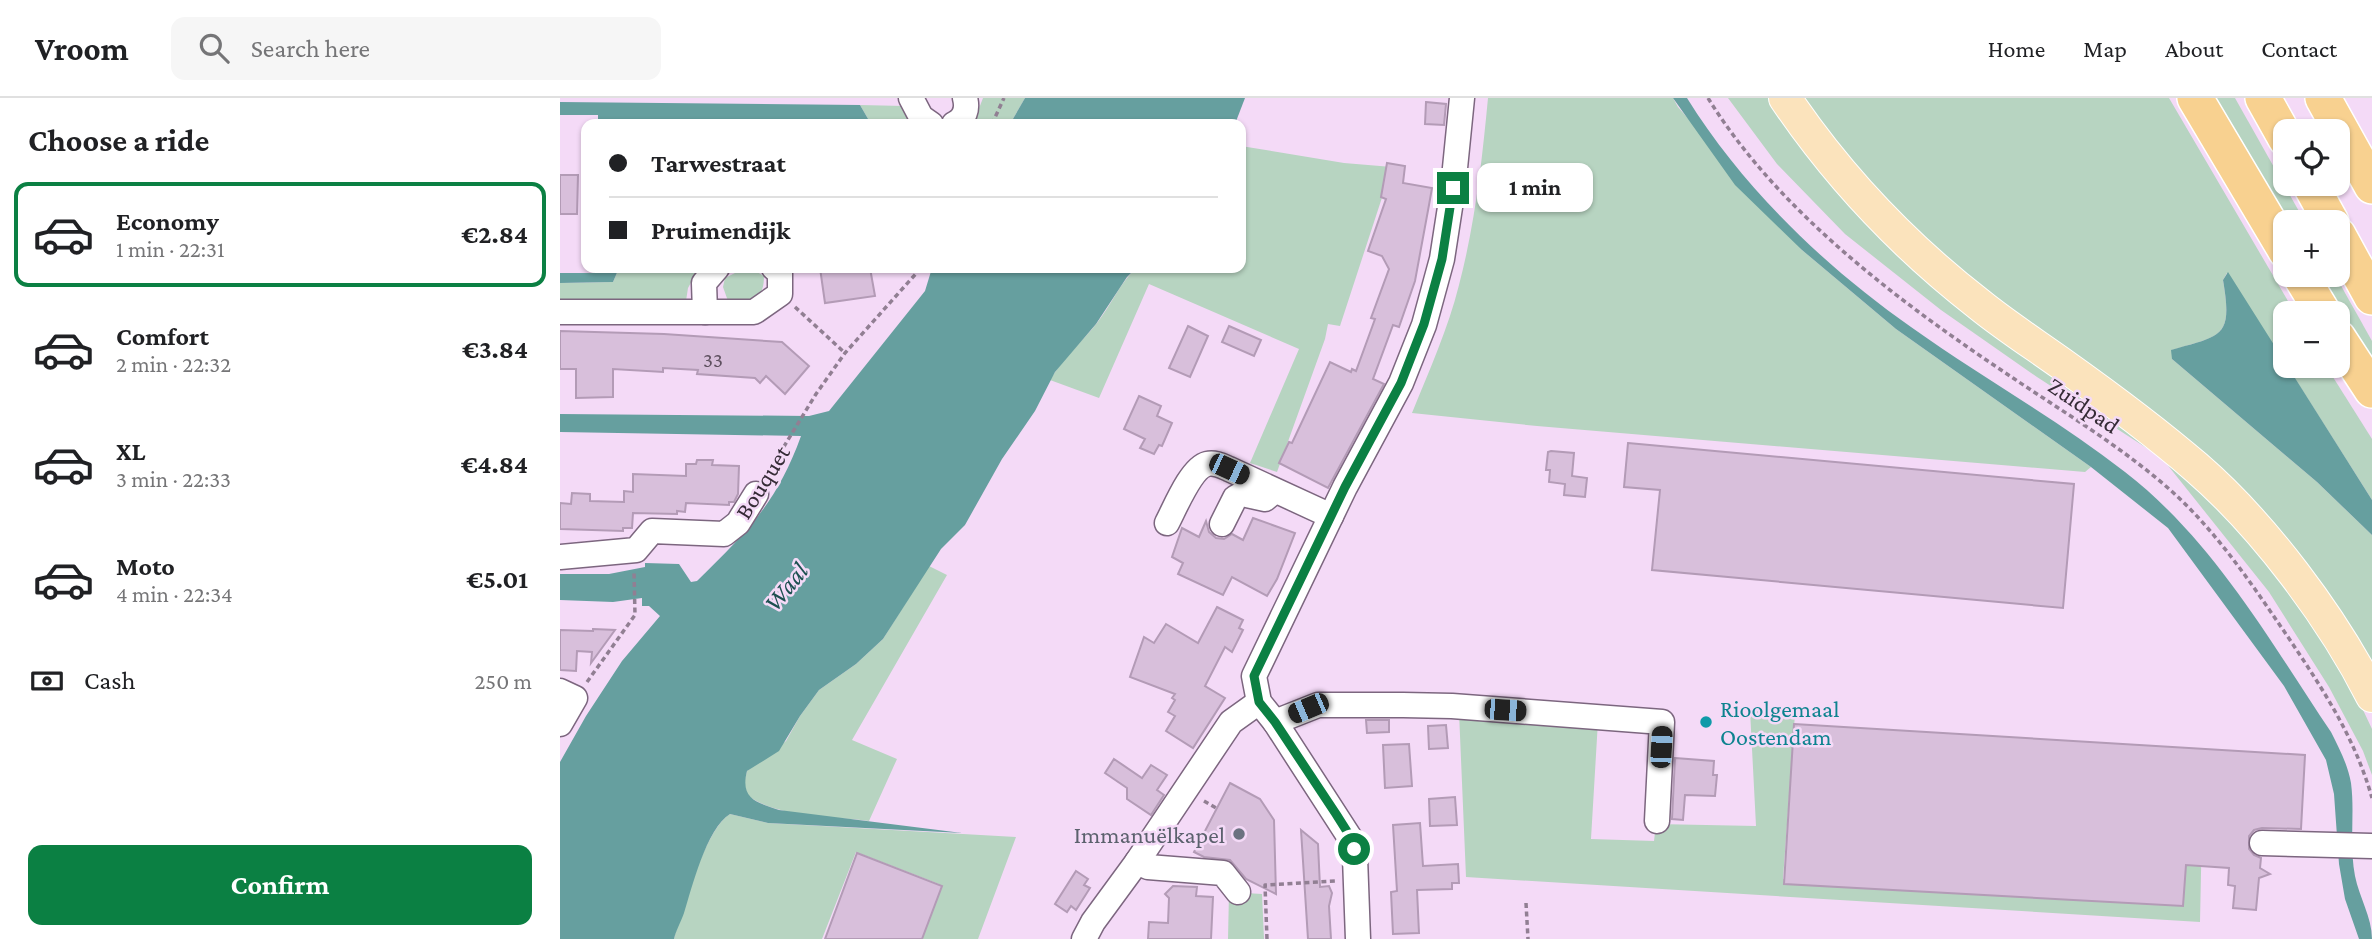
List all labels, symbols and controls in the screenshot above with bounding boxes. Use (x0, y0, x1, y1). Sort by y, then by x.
search box (171, 17, 661, 80)
icon: search (195, 29, 233, 67)
text: Vroom (35, 30, 129, 67)
text: Search here (251, 34, 370, 63)
text: Home (1988, 35, 2045, 62)
text: Map (2083, 35, 2127, 62)
text: About (2165, 35, 2223, 62)
text: Contact (2261, 35, 2337, 62)
map controls (2273, 119, 2350, 378)
button: locate (2273, 119, 2350, 196)
text: Choose a ride (28, 122, 209, 158)
text: Tarwestraat (651, 149, 786, 178)
callout: 1 min (1477, 164, 1593, 212)
route end (1437, 172, 1469, 204)
text: 1 min (1509, 174, 1561, 200)
icon: car (32, 203, 95, 266)
text: Economy (116, 207, 219, 236)
button: + (2273, 210, 2350, 287)
text: Pruimendijk (651, 216, 790, 245)
text: €2.84 (461, 220, 528, 249)
text: 1 min · 22:31 (116, 236, 225, 262)
button: − (2273, 301, 2350, 378)
icon: car (32, 318, 95, 381)
text: Comfort (116, 322, 209, 351)
text: €3.84 (462, 335, 528, 364)
house number: 33 (703, 348, 723, 372)
text: 2 min · 22:32 (116, 351, 231, 377)
street label: Zuidpad (2043, 371, 2125, 439)
icon: car (32, 433, 95, 496)
text: XL (116, 437, 145, 466)
street label: Bouquet (729, 439, 796, 524)
text: €4.84 (461, 450, 528, 479)
car (1206, 451, 1253, 487)
text: 3 min · 22:33 (116, 466, 231, 492)
icon: car (32, 548, 95, 611)
text: Moto (116, 552, 175, 581)
water label: Waal (758, 557, 815, 617)
text: €5.01 (466, 565, 528, 594)
text: 4 min · 22:34 (116, 581, 233, 607)
icon: cash (28, 662, 66, 700)
text: Cash (84, 666, 135, 695)
text: 250 m (474, 668, 532, 694)
car (1285, 690, 1332, 726)
place label: Rioolgemaal Oostendam (1720, 695, 1840, 750)
car (1484, 698, 1527, 722)
marker: Rioolgemaal Oostendam (1698, 714, 1714, 730)
car (1650, 725, 1673, 769)
place label: Immanuëlkapel (1074, 821, 1225, 848)
marker: Immanuëlkapel (1231, 826, 1247, 842)
route start (1338, 833, 1370, 865)
button: Confirm (28, 845, 532, 925)

